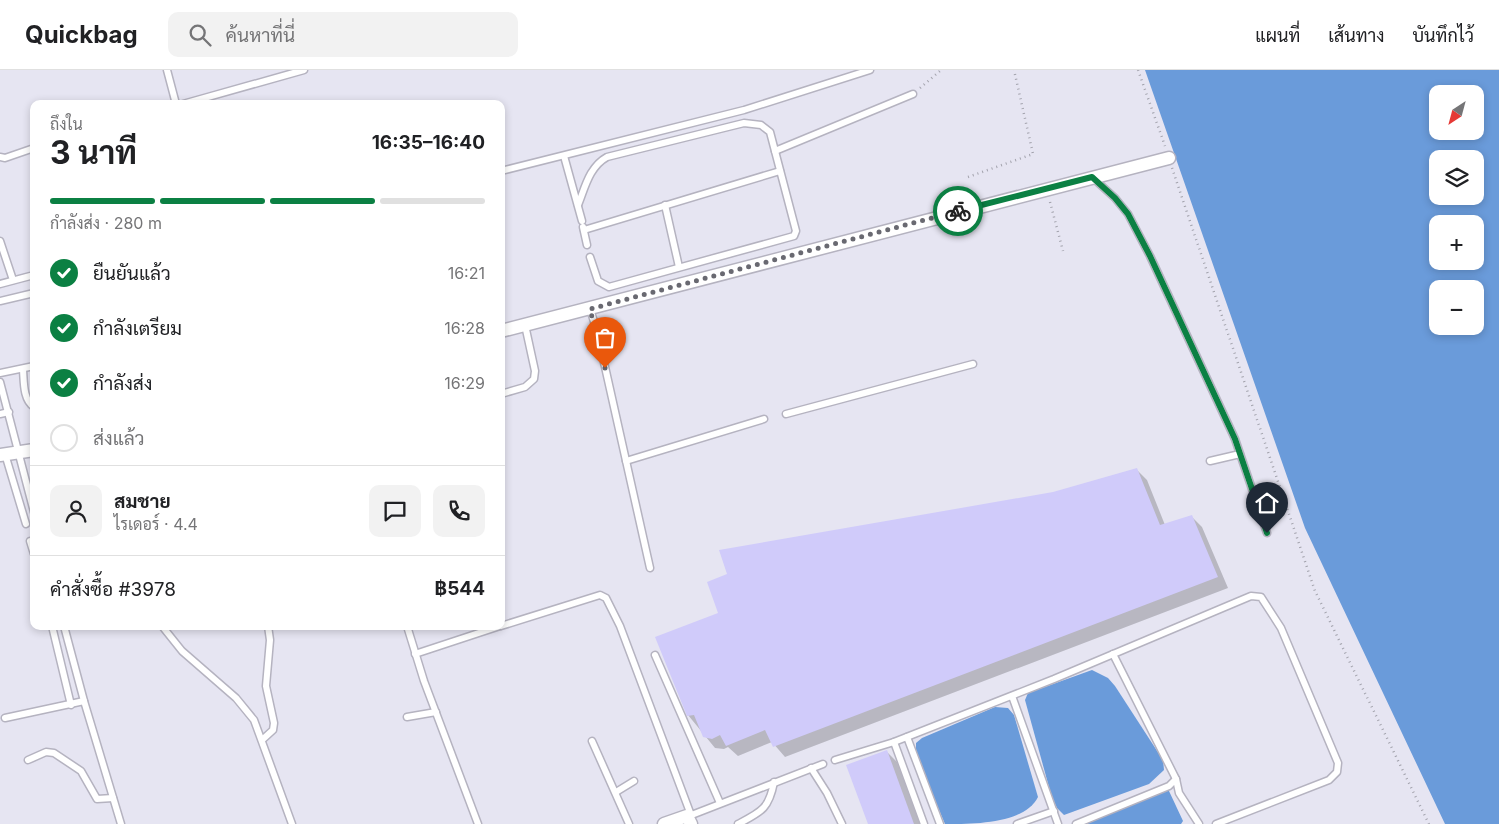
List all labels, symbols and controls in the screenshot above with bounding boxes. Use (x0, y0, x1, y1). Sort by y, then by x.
search box (168, 12, 518, 57)
text: Quickbag (25, 20, 138, 49)
icon: search (186, 21, 214, 49)
text: ค้นหาที่นี่ (226, 24, 295, 47)
text: แผนที่ (1255, 25, 1300, 46)
text: เส้นทาง (1328, 25, 1384, 46)
text: บันทึกไว้ (1412, 25, 1474, 46)
north arrow (1429, 85, 1484, 140)
map controls (1429, 85, 1484, 335)
text: ถึงใน (50, 114, 83, 134)
text: 16:35–16:40 (372, 131, 485, 154)
text: 3 นาที (50, 133, 137, 172)
button: layers (1429, 150, 1484, 205)
courier (933, 186, 983, 236)
icon: bike (944, 197, 972, 225)
text: กำลังส่ง · 280 m (50, 213, 162, 233)
button: + (1429, 215, 1484, 270)
icon: check (50, 259, 78, 287)
text: ยืนยันแล้ว (93, 262, 171, 285)
text: 16:21 (448, 263, 485, 283)
button: − (1429, 280, 1484, 335)
icon: check (50, 314, 78, 342)
text: กำลังเตรียม (93, 317, 182, 340)
pin (584, 317, 626, 368)
text: 16:28 (444, 318, 485, 338)
icon: bag (591, 324, 619, 352)
icon: check (50, 369, 78, 397)
text: กำลังส่ง (93, 372, 152, 395)
text: 16:29 (444, 373, 485, 393)
text: ส่งแล้ว (93, 427, 144, 450)
pin (1246, 482, 1288, 533)
button: person (50, 485, 102, 537)
button: chat (369, 485, 421, 537)
button: phone (433, 485, 485, 537)
icon: home (1253, 489, 1281, 517)
text: สมชาย (114, 490, 171, 513)
text: ไรเดอร์ · 4.4 (114, 514, 198, 534)
text: ฿544 (435, 577, 485, 600)
text: คำสั่งซื้อ #3978 (50, 578, 176, 601)

